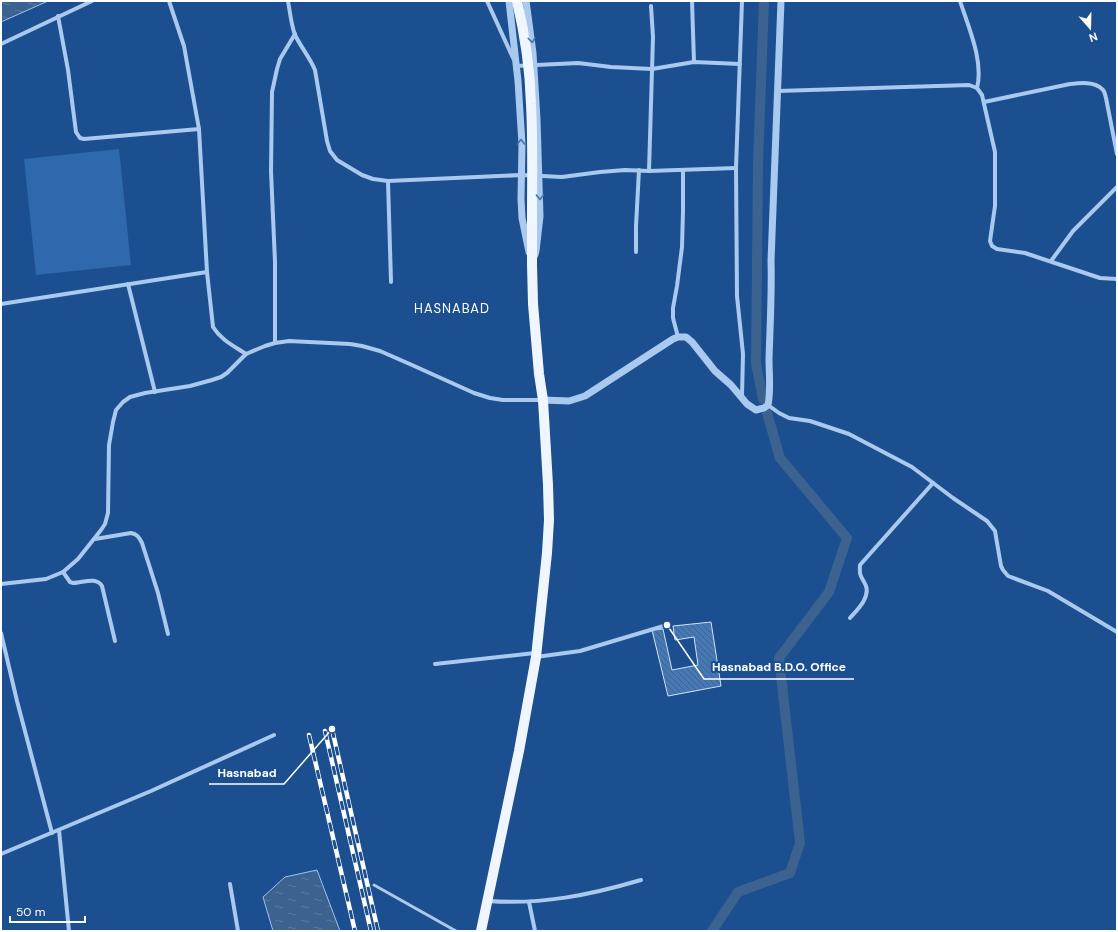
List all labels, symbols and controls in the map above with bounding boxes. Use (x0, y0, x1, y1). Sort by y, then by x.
north arrow (1070, 8, 1110, 48)
text: N (1087, 29, 1100, 45)
one-way arrow (527, 36, 536, 43)
one-way arrow (517, 139, 526, 145)
one-way arrow (535, 194, 544, 200)
district label: HASNABAD (414, 300, 490, 317)
callout: Hasnabad B.D.O. Office (704, 655, 854, 679)
text: Hasnabad B.D.O. Office (712, 659, 846, 675)
callout: Hasnabad (209, 760, 284, 784)
text: Hasnabad (217, 765, 277, 781)
scale bar (10, 898, 85, 924)
text: 50 m (16, 904, 45, 920)

